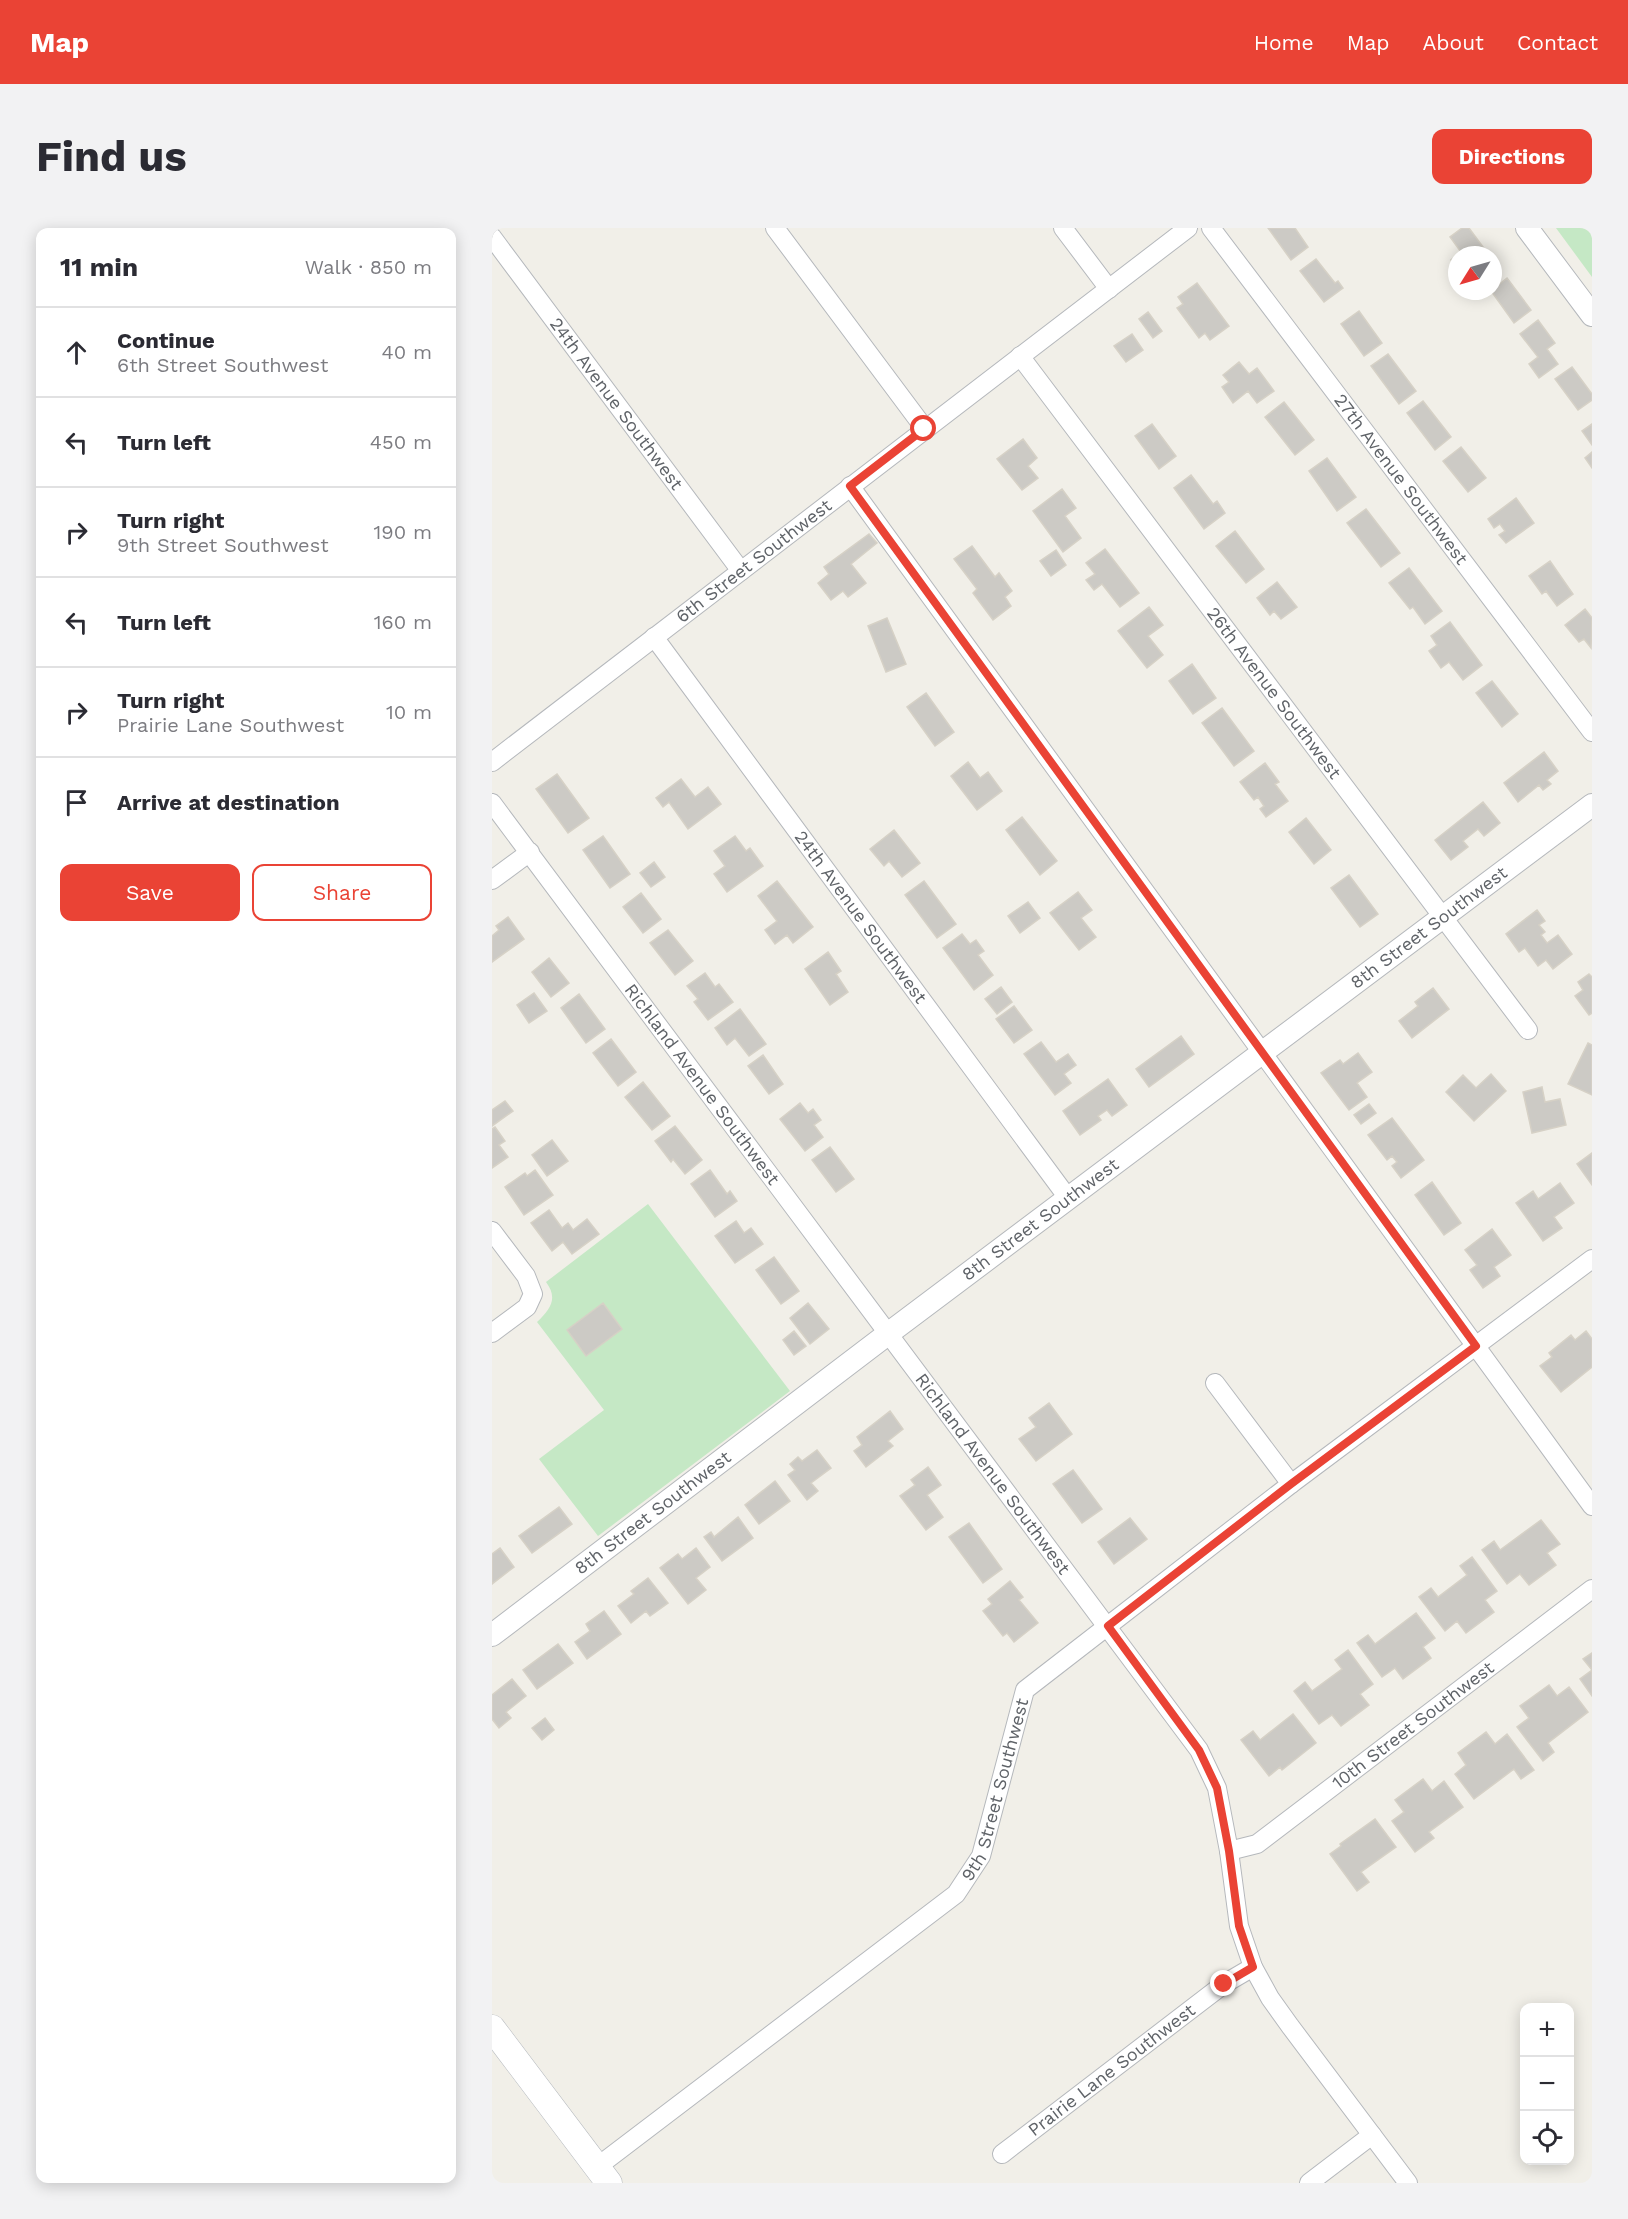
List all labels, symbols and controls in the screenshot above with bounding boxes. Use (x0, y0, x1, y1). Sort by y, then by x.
text: Map (30, 26, 89, 59)
text: Home (1254, 30, 1314, 55)
text: Map (1347, 30, 1390, 55)
text: About (1423, 30, 1484, 55)
text: Contact (1517, 30, 1598, 55)
button: Directions (1432, 129, 1592, 184)
text: Find us (36, 132, 187, 181)
north arrow (1448, 246, 1502, 300)
text: 11 min (60, 252, 138, 282)
text: Walk · 850 m (305, 255, 432, 279)
street label: 24th Avenue Southwest (546, 313, 688, 494)
text: Continue (117, 328, 215, 353)
icon: ahead (60, 336, 93, 369)
text: 40 m (381, 340, 432, 364)
text: 6th Street Southwest (117, 353, 328, 377)
street label: 27th Avenue Southwest (1330, 390, 1473, 569)
route start (910, 415, 936, 441)
icon: left (60, 426, 93, 459)
text: Turn left (117, 430, 211, 455)
text: 450 m (370, 430, 432, 454)
street label: 6th Street Southwest (672, 494, 836, 627)
text: Turn right (117, 508, 224, 533)
icon: right (60, 516, 93, 549)
text: 190 m (374, 520, 432, 544)
text: 9th Street Southwest (117, 533, 329, 557)
street label: 26th Avenue Southwest (1203, 603, 1346, 783)
icon: left (60, 606, 93, 639)
text: Turn left (117, 610, 211, 635)
text: 160 m (374, 610, 432, 634)
text: Turn right (117, 688, 224, 713)
icon: right (60, 696, 93, 729)
text: 10 m (386, 700, 432, 724)
text: Prairie Lane Southwest (117, 713, 344, 737)
icon: arrive (60, 786, 93, 819)
text: Arrive at destination (117, 790, 340, 815)
street label: 24th Avenue Southwest (790, 826, 932, 1007)
street label: 8th Street Southwest (1346, 861, 1511, 993)
button: Save (60, 864, 240, 921)
button: Share (252, 864, 432, 921)
street label: Richland Avenue Southwest (621, 979, 785, 1189)
street label: 8th Street Southwest (958, 1153, 1123, 1285)
street label: Richland Avenue Southwest (911, 1369, 1075, 1578)
street label: 8th Street Southwest (570, 1446, 735, 1578)
street label: 10th Street Southwest (1328, 1656, 1498, 1793)
street label: 9th Street Southwest (957, 1695, 1032, 1885)
route end (1210, 1970, 1236, 1996)
street label: Prairie Lane Southwest (1024, 1999, 1199, 2140)
map controls (1520, 2003, 1574, 2165)
button: + (1520, 2003, 1574, 2057)
button: − (1520, 2057, 1574, 2111)
button: locate (1520, 2111, 1574, 2165)

